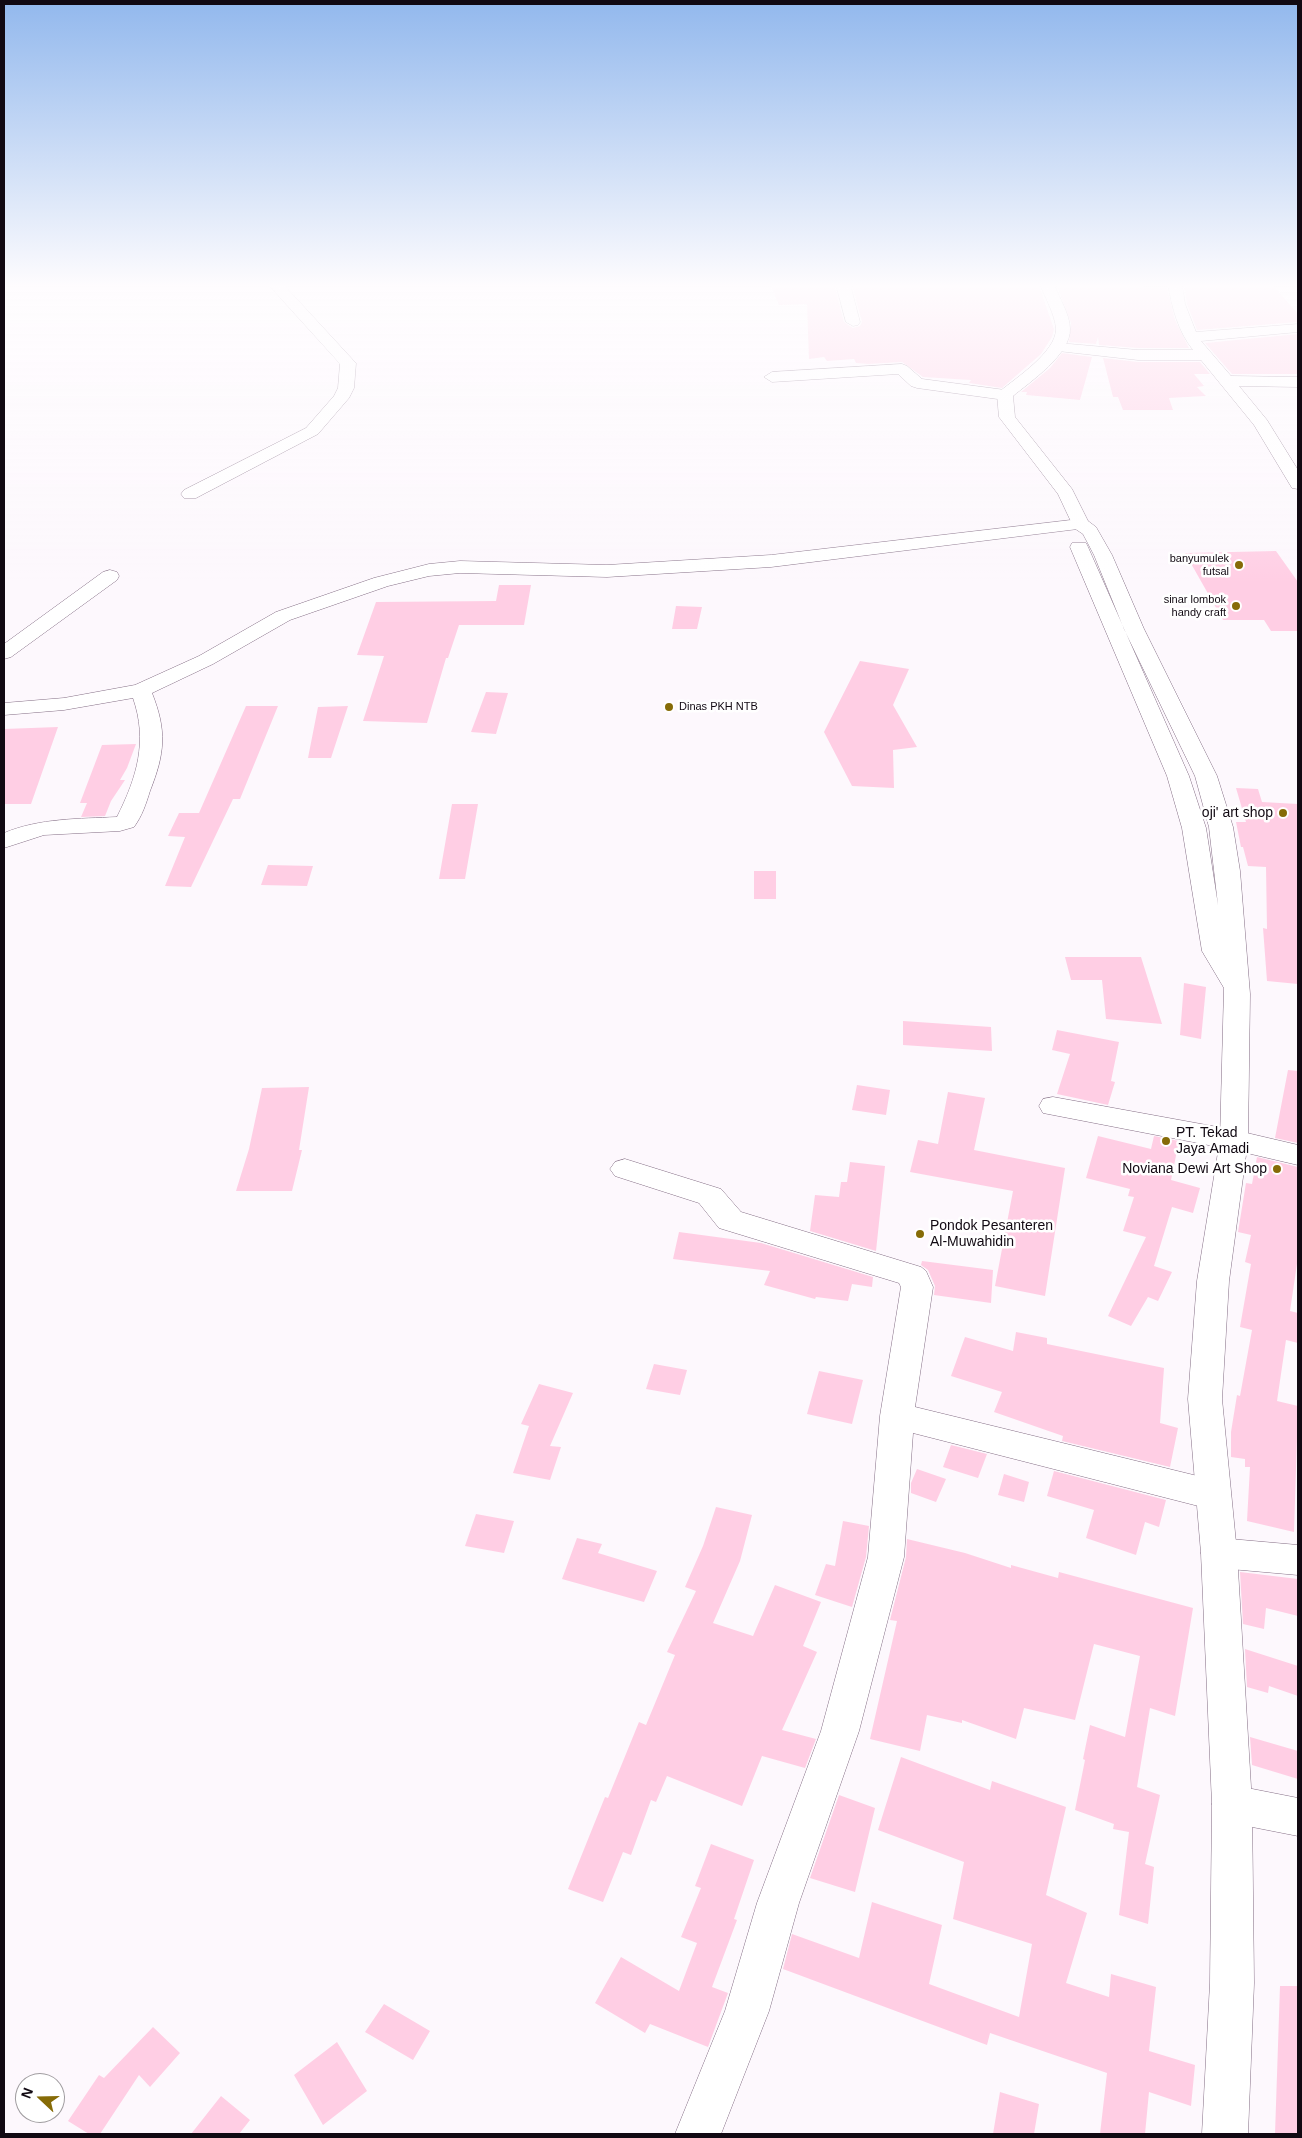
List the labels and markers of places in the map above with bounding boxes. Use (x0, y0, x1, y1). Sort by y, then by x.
place label: banyumulek futsal (1170, 552, 1229, 578)
marker: banyumulek futsal (1233, 559, 1245, 571)
place label: sinar lombok handy craft (1164, 593, 1226, 619)
marker: sinar lombok handy craft (1230, 600, 1242, 612)
place label: Dinas PKH NTB (679, 700, 758, 714)
marker: Dinas PKH NTB (663, 701, 675, 713)
place label: oji' art shop (1202, 805, 1273, 821)
marker: oji' art shop (1277, 807, 1289, 819)
place label: PT. Tekad Jaya Amadi (1176, 1125, 1249, 1158)
marker: PT. Tekad Jaya Amadi (1160, 1135, 1172, 1147)
place label: Noviana Dewi Art Shop (1122, 1161, 1267, 1177)
marker: Noviana Dewi Art Shop (1271, 1163, 1283, 1175)
place label: Pondok Pesanteren Al-Muwahidin (930, 1218, 1053, 1250)
marker: Pondok Pesanteren Al-Muwahidin (914, 1228, 926, 1240)

